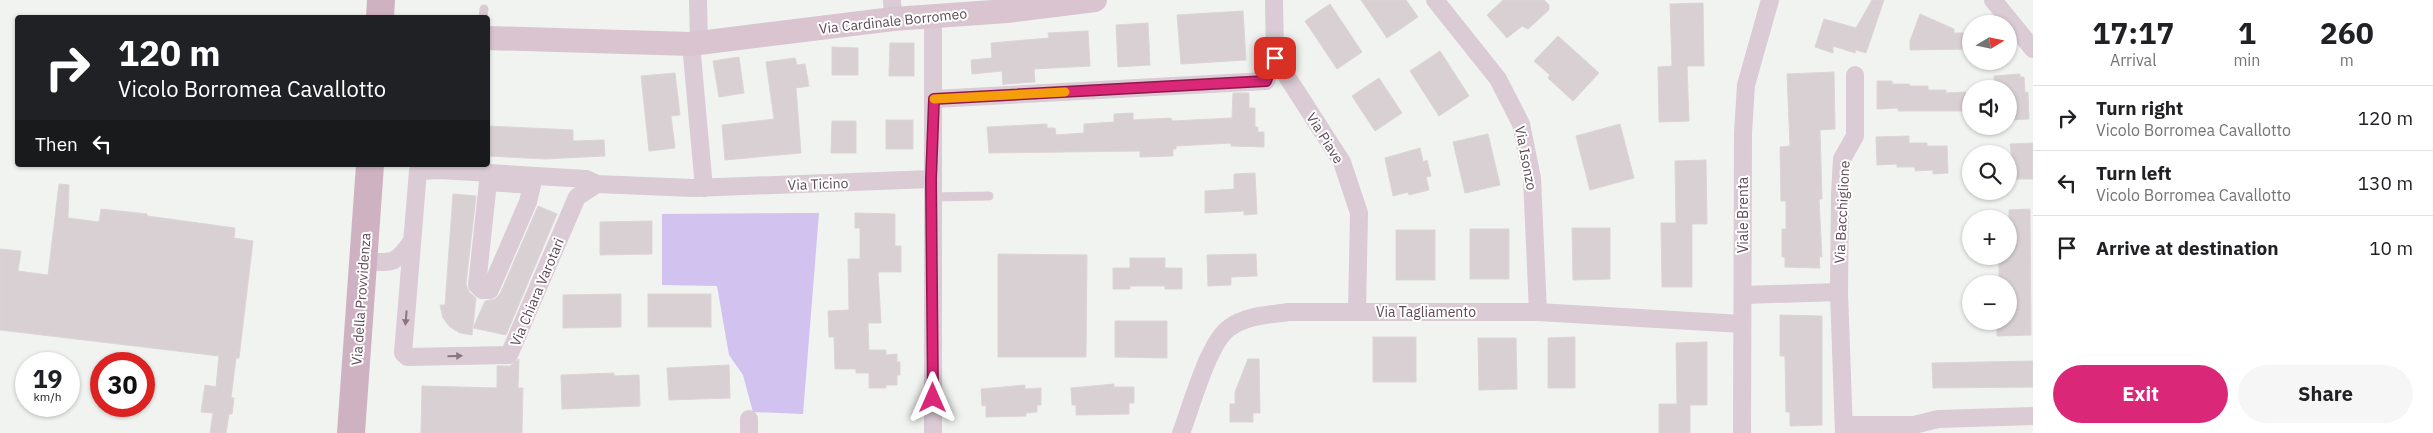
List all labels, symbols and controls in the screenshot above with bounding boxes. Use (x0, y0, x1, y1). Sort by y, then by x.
street label: Via Cardinale Borromeo (818, 4, 968, 38)
text: 17:17 (2092, 13, 2174, 52)
text: 1 (2238, 13, 2256, 52)
text: 260 (2320, 13, 2374, 52)
north arrow (1962, 15, 2018, 70)
map controls (1962, 15, 2017, 330)
text: 120 m (118, 30, 221, 76)
icon: right (35, 35, 100, 100)
pin (1254, 37, 1296, 79)
icon: arrive (1261, 44, 1289, 72)
text: Arrival (2110, 50, 2157, 70)
text: min (2233, 50, 2260, 70)
text: m (2340, 50, 2354, 70)
text: Vicolo Borromea Cavallotto (118, 74, 386, 103)
button: sound (1962, 80, 2017, 135)
text: Turn right (2096, 96, 2183, 120)
icon: right (2053, 104, 2081, 132)
text: 120 m (2358, 106, 2413, 130)
street label: Via Piave (1302, 109, 1348, 167)
text: Vicolo Borromea Cavallotto (2096, 120, 2291, 140)
street label: Via Isonzo (1511, 124, 1541, 192)
icon: left (88, 130, 116, 158)
text: Then (35, 132, 78, 156)
button: search (1962, 145, 2017, 200)
street label: Via Bacchiglione (1830, 160, 1854, 264)
text: Turn left (2096, 161, 2172, 185)
icon: left (2053, 169, 2081, 197)
text: 130 m (2358, 171, 2413, 195)
street label: Via Ticino (787, 174, 849, 194)
street label: Viale Brenta (1734, 176, 1752, 253)
text: Vicolo Borromea Cavallotto (2096, 185, 2291, 205)
button: + (1962, 210, 2017, 265)
street label: Via della Provvidenza (347, 231, 375, 366)
icon: arrive (2053, 234, 2081, 262)
street label: Via Chiara Varotari (506, 235, 568, 349)
text: Arrive at destination (2096, 236, 2279, 260)
text: 10 m (2369, 236, 2413, 260)
button: − (1962, 275, 2017, 330)
street label: Via Tagliamento (1376, 303, 1476, 321)
one-way arrow (401, 310, 409, 326)
speed limit sign: 30 (90, 352, 155, 417)
one-way arrow (448, 352, 464, 360)
text: 19 (32, 362, 63, 395)
button: Exit (2053, 365, 2228, 423)
button: Share (2238, 365, 2413, 423)
position arrow (906, 371, 958, 423)
text: km/h (33, 389, 62, 404)

